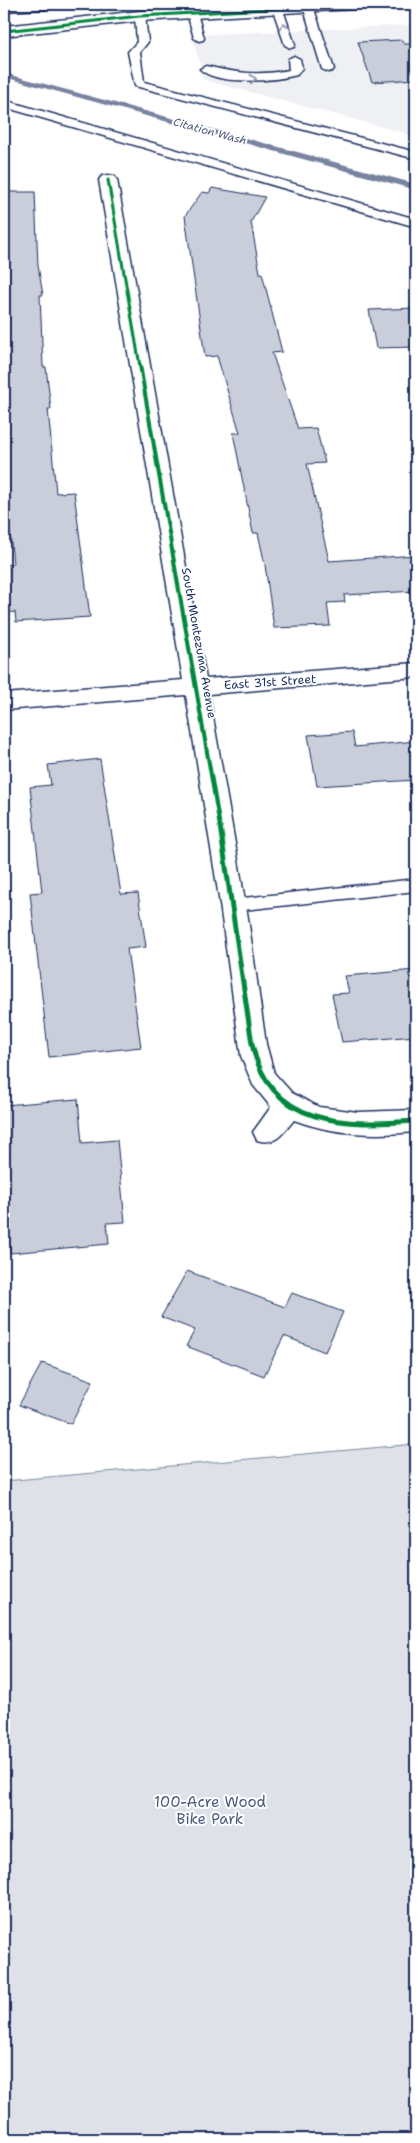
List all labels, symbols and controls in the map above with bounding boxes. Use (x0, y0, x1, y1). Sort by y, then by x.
one-way arrow (279, 22, 289, 31)
one-way arrow (250, 73, 258, 84)
water label: Citation Wash (171, 114, 248, 149)
street label: South Montezuma Avenue (178, 566, 220, 720)
street label: East 31st Street (223, 671, 317, 693)
park label: 100-Acre Wood Bike Park (154, 1792, 267, 1829)

